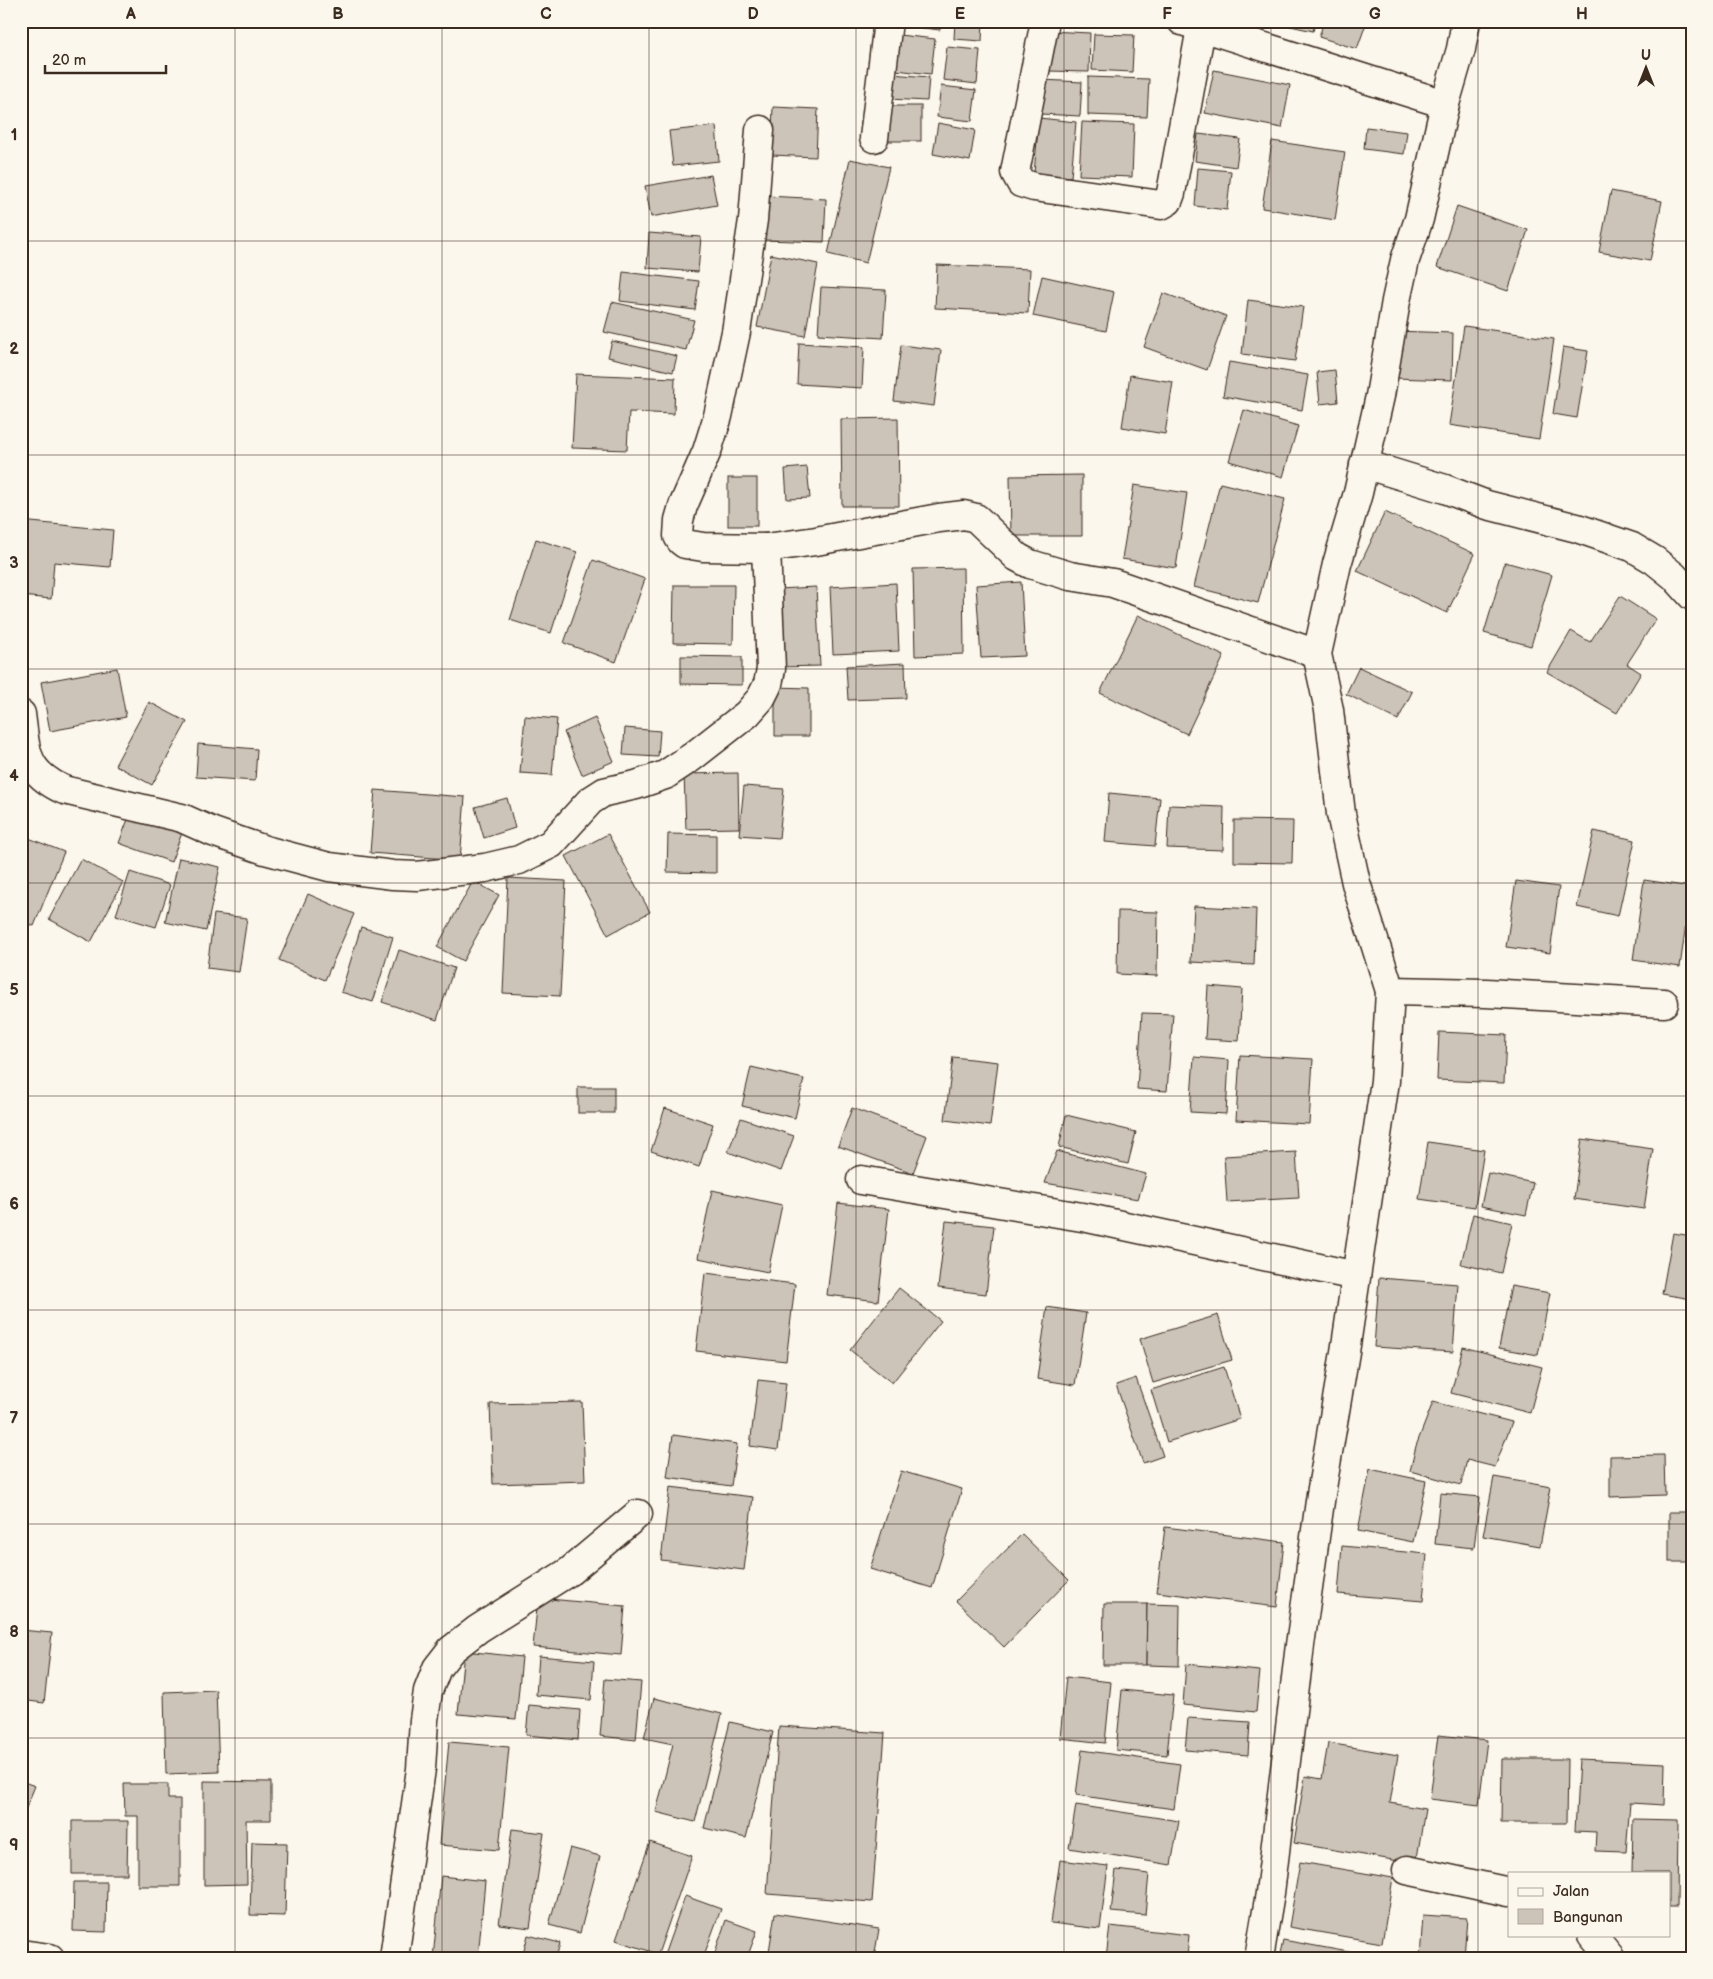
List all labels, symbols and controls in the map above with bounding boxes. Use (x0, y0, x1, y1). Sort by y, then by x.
text: A (125, 5, 136, 24)
text: B (332, 5, 344, 24)
text: C (540, 5, 552, 24)
text: D (747, 5, 759, 24)
text: E (955, 5, 965, 24)
text: F (1162, 5, 1172, 24)
text: G (1369, 5, 1381, 24)
text: H (1576, 5, 1588, 24)
scale bar (45, 42, 166, 74)
north arrow (1620, 42, 1670, 92)
text: U (1641, 47, 1651, 64)
text: 20 m (52, 51, 86, 70)
text: 1 (11, 126, 17, 145)
text: 2 (9, 340, 19, 359)
text: 3 (9, 554, 19, 573)
text: 4 (9, 767, 19, 786)
text: 5 (9, 981, 19, 1000)
text: 6 (9, 1195, 19, 1214)
text: 7 (10, 1409, 19, 1428)
text: 8 (9, 1623, 19, 1642)
text: 9 (9, 1836, 19, 1855)
legend (1508, 1872, 1670, 1936)
text: Jalan (1553, 1882, 1589, 1901)
text: Bangunan (1553, 1908, 1623, 1927)

